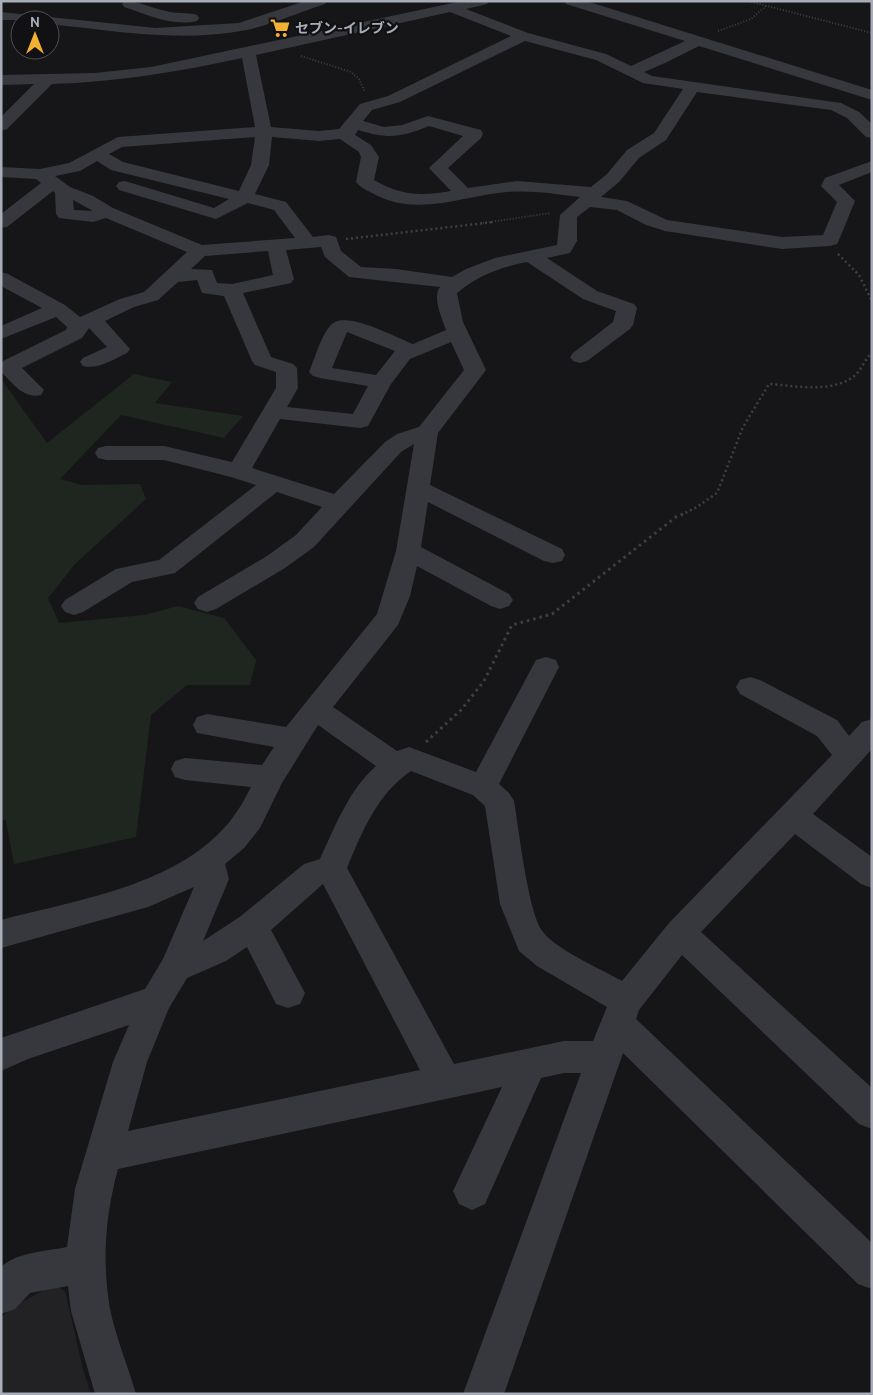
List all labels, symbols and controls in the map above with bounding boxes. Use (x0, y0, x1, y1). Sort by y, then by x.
north arrow (10, 10, 60, 60)
text: N (30, 13, 40, 31)
supermarket icon: セブン-イレブン (269, 17, 291, 39)
place label: セブン-イレブン (295, 19, 399, 37)

